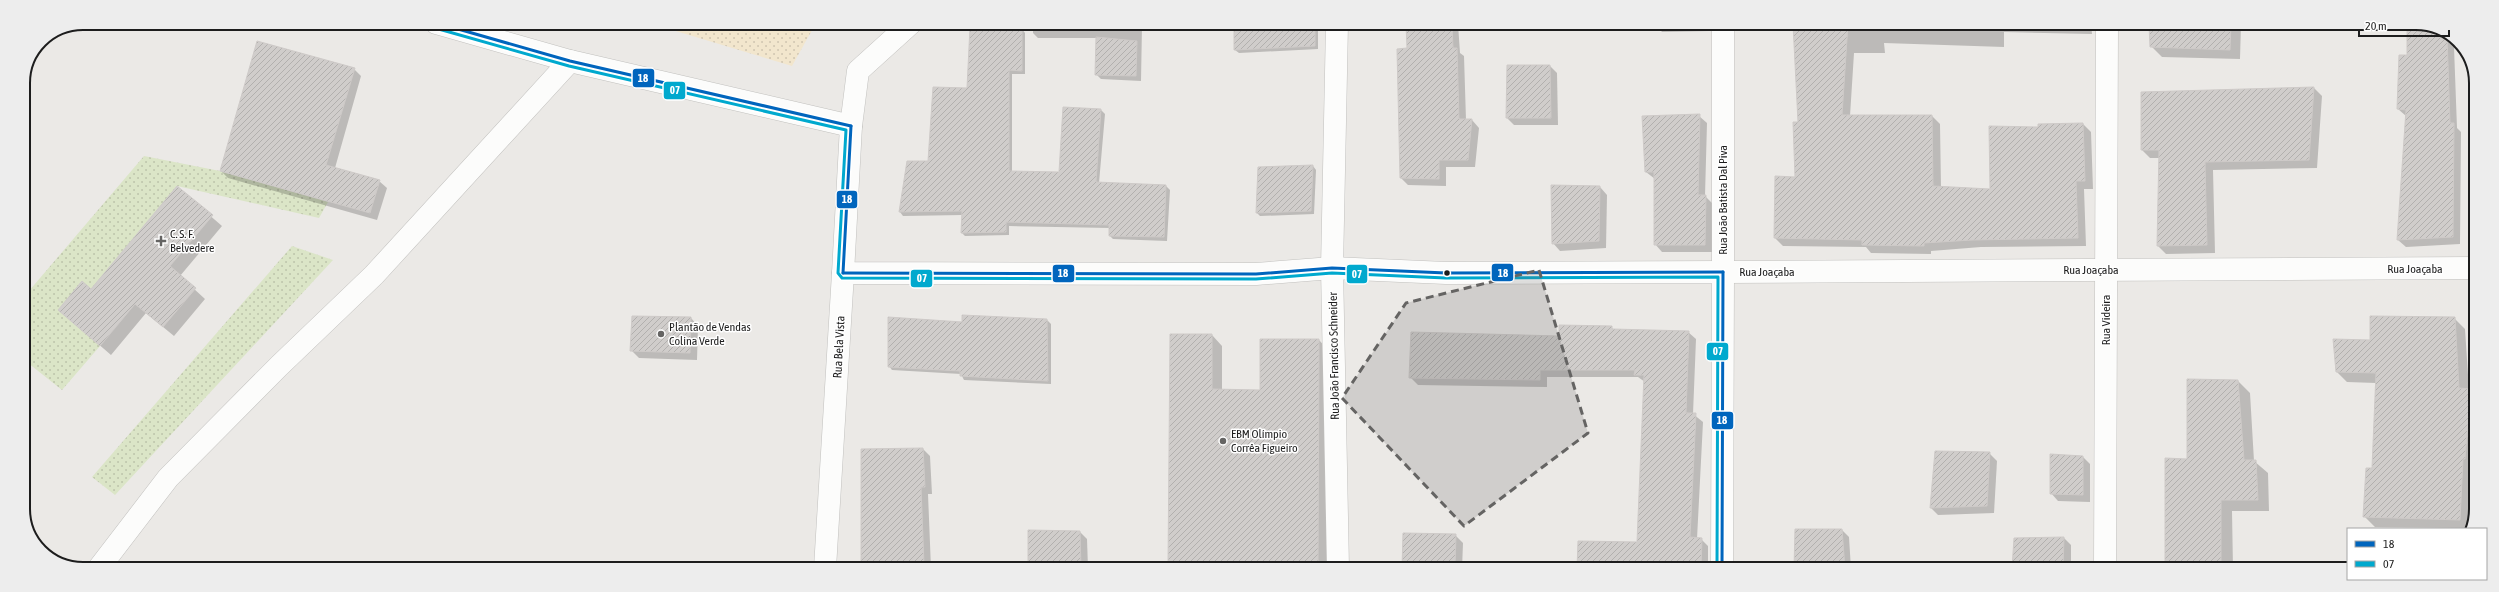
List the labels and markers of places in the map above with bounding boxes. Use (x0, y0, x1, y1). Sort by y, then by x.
place label: C. S. F. Belvedere (170, 227, 215, 255)
marker: C. S. F. Belvedere (155, 235, 167, 247)
unlabelled marker (1442, 268, 1452, 278)
place label: Plantão de Vendas Colina Verde (669, 320, 751, 348)
marker: Plantão de Vendas Colina Verde (656, 329, 666, 339)
place label: EBM Olímpio Corrêa Figueiro (1231, 427, 1298, 455)
marker: EBM Olímpio Corrêa Figueiro (1218, 436, 1228, 446)

